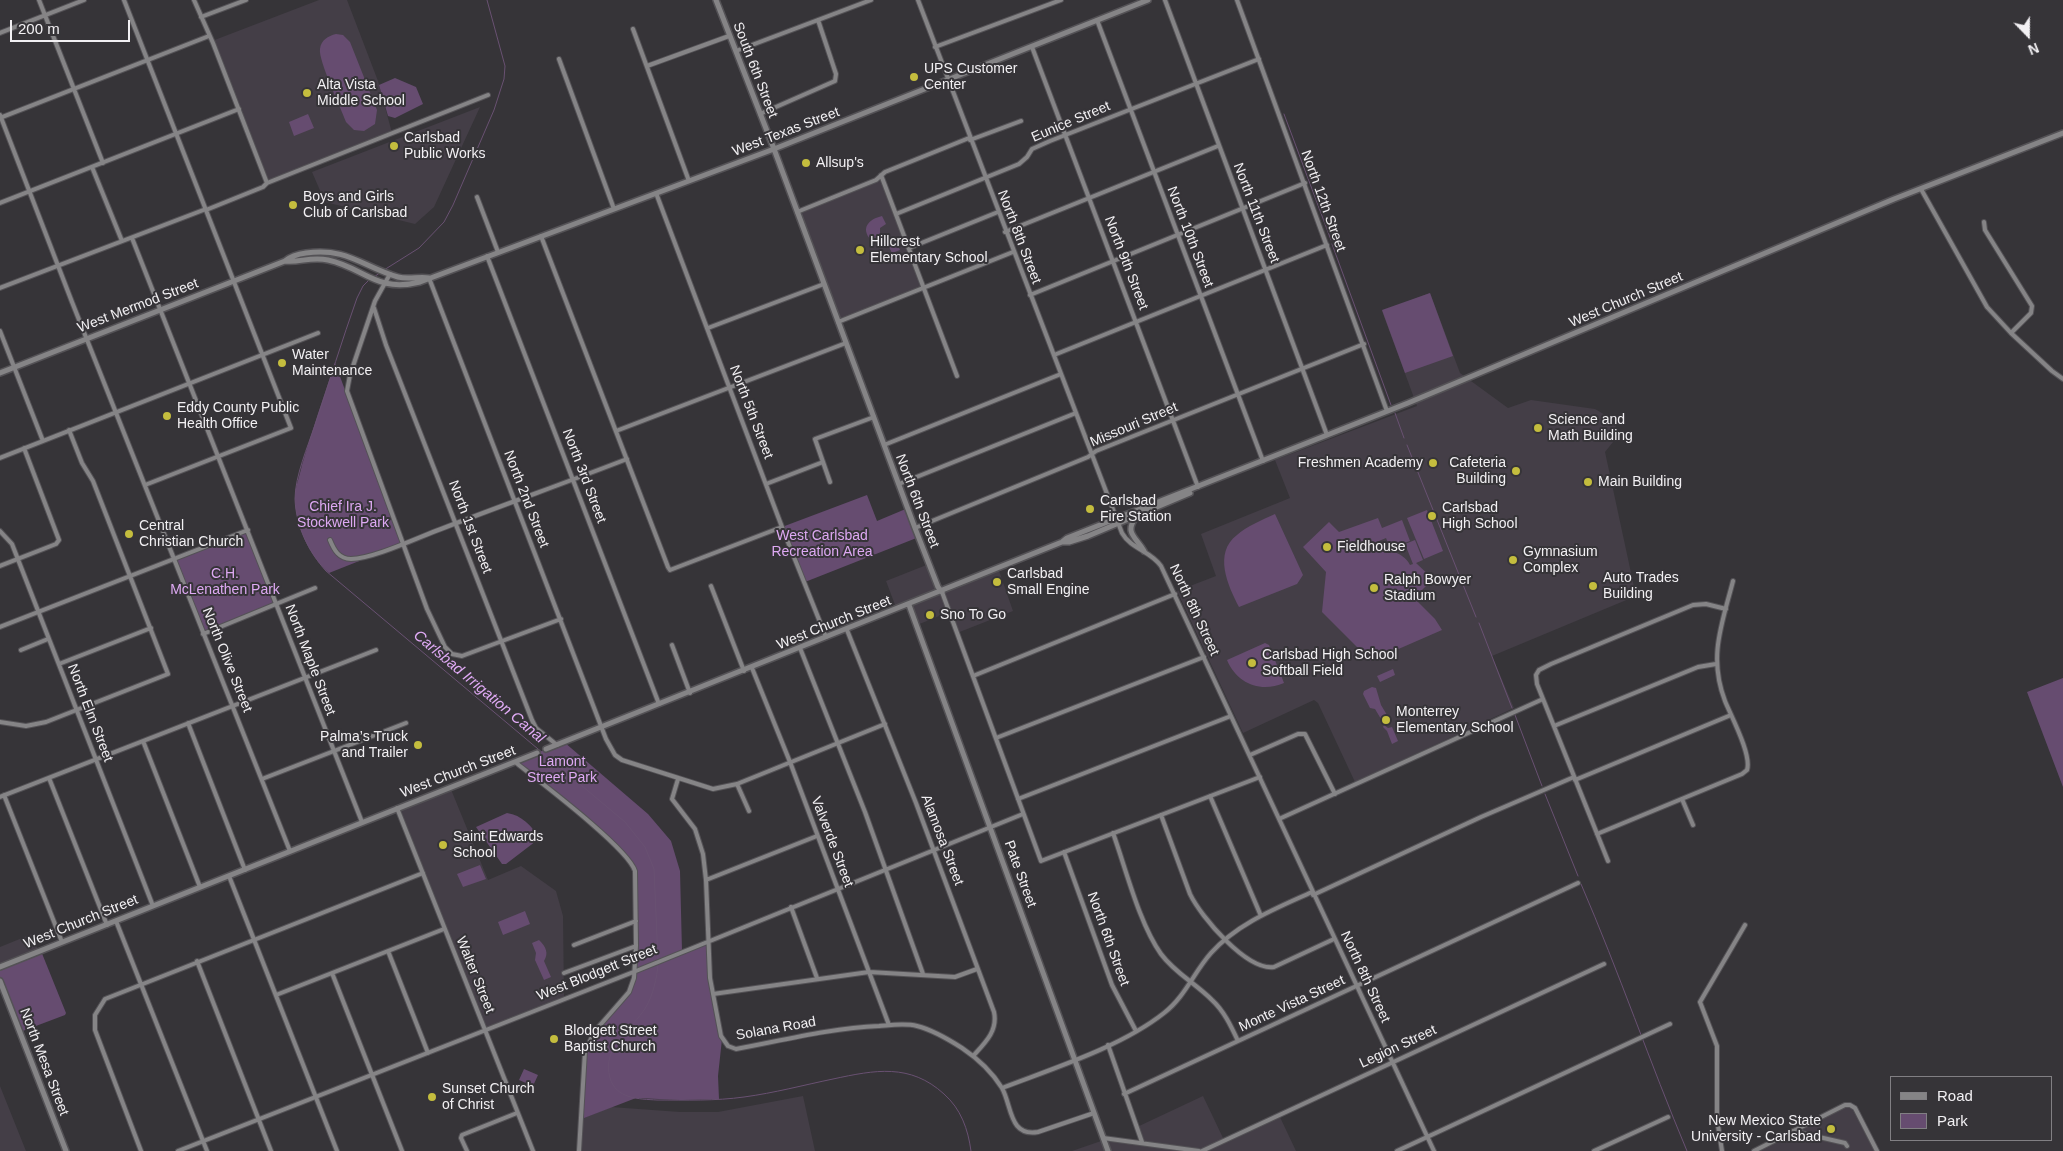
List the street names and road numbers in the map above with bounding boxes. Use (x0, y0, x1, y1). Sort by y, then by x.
street label: South 6th Street (729, 20, 781, 120)
street label: Eunice Street (1029, 98, 1113, 146)
street label: West Texas Street (730, 104, 842, 160)
street label: North 12th Street (1297, 148, 1349, 254)
street label: North 11th Street (1229, 161, 1283, 265)
street label: North 10th Street (1163, 184, 1217, 290)
street label: North 8th Street (993, 188, 1045, 286)
street label: North 9th Street (1100, 214, 1152, 312)
street label: West Church Street (1567, 268, 1685, 332)
street label: West Mermod Street (75, 275, 201, 337)
street label: North 5th Street (725, 363, 777, 461)
street label: Missouri Street (1088, 399, 1180, 451)
street label: North 3rd Street (558, 426, 610, 526)
street label: North 2nd Street (500, 448, 552, 550)
street label: North 6th Street (891, 452, 943, 550)
street label: North 1st Street (445, 478, 495, 576)
street label: North 8th Street (1166, 562, 1222, 658)
street label: West Church Street (774, 592, 894, 654)
street label: North Maple Street (281, 602, 339, 718)
street label: North Olive Street (198, 605, 256, 715)
street label: North Elm Street (64, 662, 116, 764)
street label: West Church Street (398, 742, 518, 802)
street label: Alamosa Street (917, 792, 967, 888)
street label: Valverde Street (807, 794, 857, 890)
street label: Pate Street (1000, 838, 1040, 910)
street label: North 6th Street (1083, 890, 1133, 988)
street label: West Church Street (21, 891, 141, 953)
street label: North 8th Street (1337, 929, 1393, 1025)
street label: Walter Street (452, 934, 498, 1016)
street label: West Blodgett Street (534, 941, 660, 1005)
street label: Monte Vista Street (1236, 972, 1348, 1036)
street label: North Mesa Street (16, 1006, 72, 1118)
street label: Solana Road (735, 1014, 817, 1044)
street label: Legion Street (1357, 1022, 1439, 1072)

